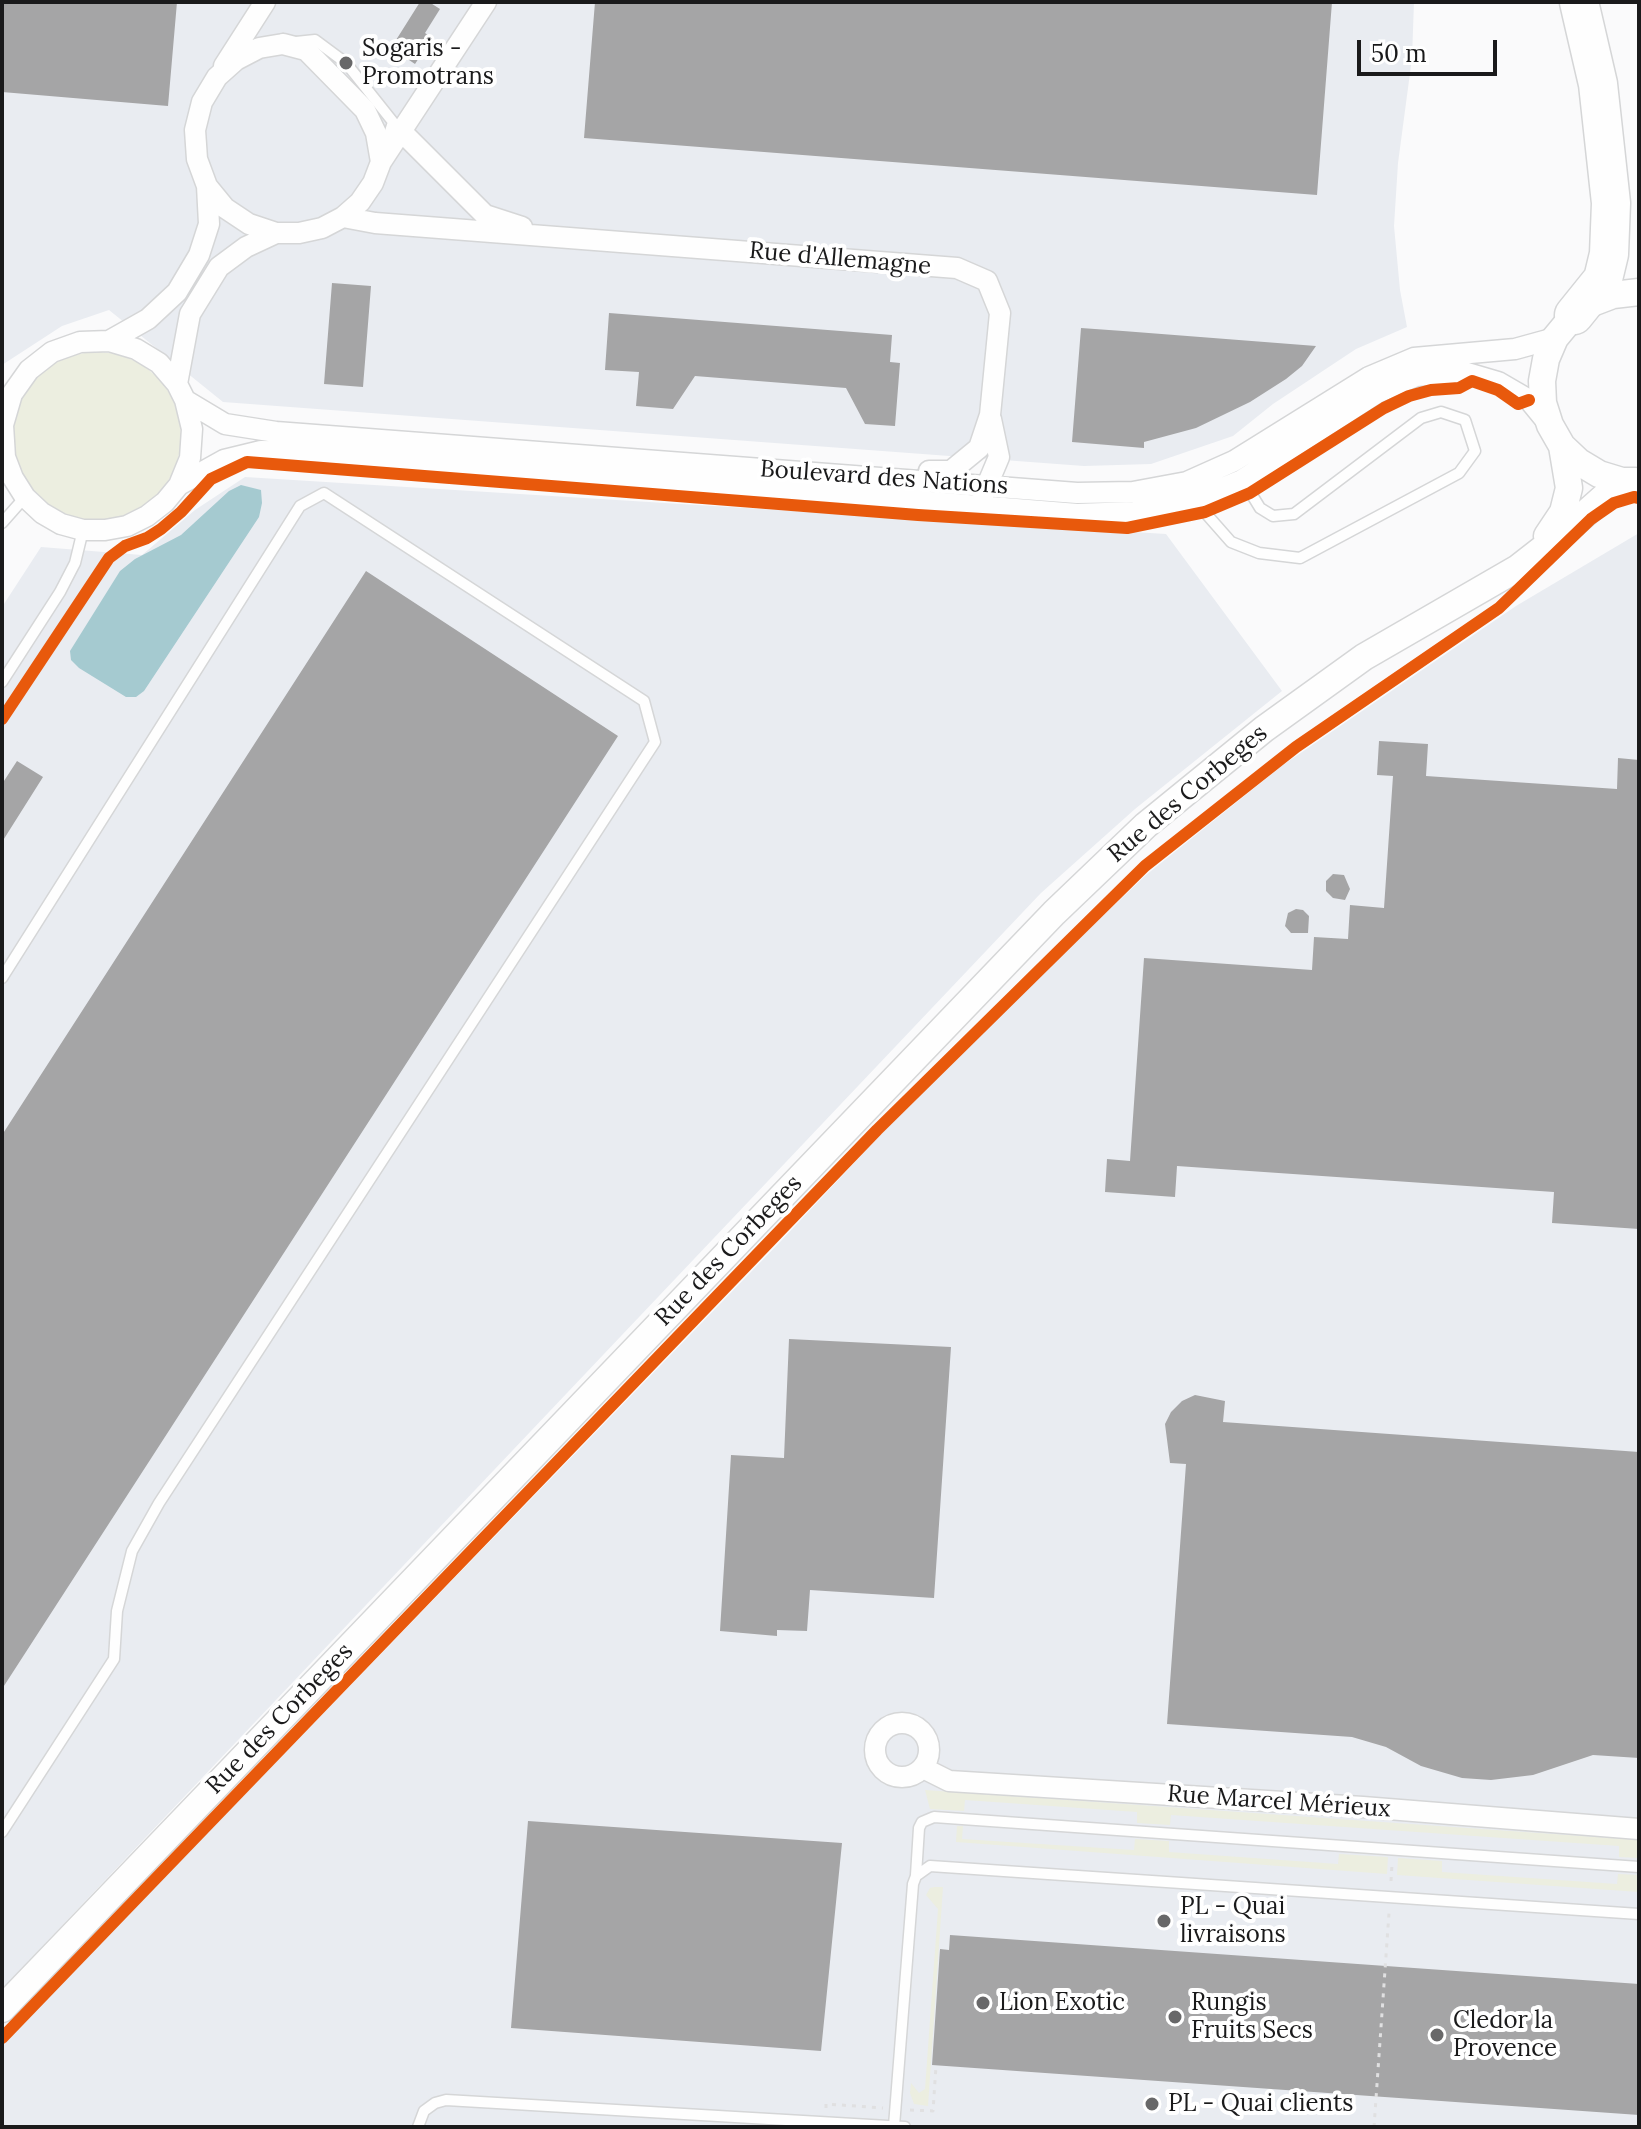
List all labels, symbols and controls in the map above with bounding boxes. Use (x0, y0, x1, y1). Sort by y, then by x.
scale bar (1361, 24, 1501, 74)
place label: Sogaris - Promotrans (362, 35, 494, 91)
text: 50 m (1371, 38, 1427, 69)
marker: Sogaris - Promotrans (337, 54, 355, 72)
street label: Rue d'Allemagne (748, 237, 932, 281)
street label: Boulevard des Nations (759, 455, 1009, 501)
street label: Rue des Corbeges (1103, 719, 1273, 869)
street label: Rue des Corbeges (650, 1169, 808, 1333)
street label: Rue des Corbeges (201, 1637, 359, 1801)
street label: Rue Marcel Mérieux (1166, 1780, 1392, 1824)
place label: PL - Quai livraisons (1180, 1893, 1286, 1949)
marker: PL - Quai livraisons (1155, 1912, 1173, 1930)
place label: Lion Exotic (999, 1989, 1125, 2017)
place label: Rungis Fruits Secs (1191, 1989, 1313, 2045)
marker: Lion Exotic (974, 1994, 992, 2012)
place label: Cledor la Provence (1453, 2007, 1557, 2063)
marker: Rungis Fruits Secs (1166, 2008, 1184, 2026)
marker: Cledor la Provence (1428, 2026, 1446, 2044)
place label: PL - Quai clients (1168, 2090, 1353, 2118)
marker: PL - Quai clients (1143, 2095, 1161, 2113)

